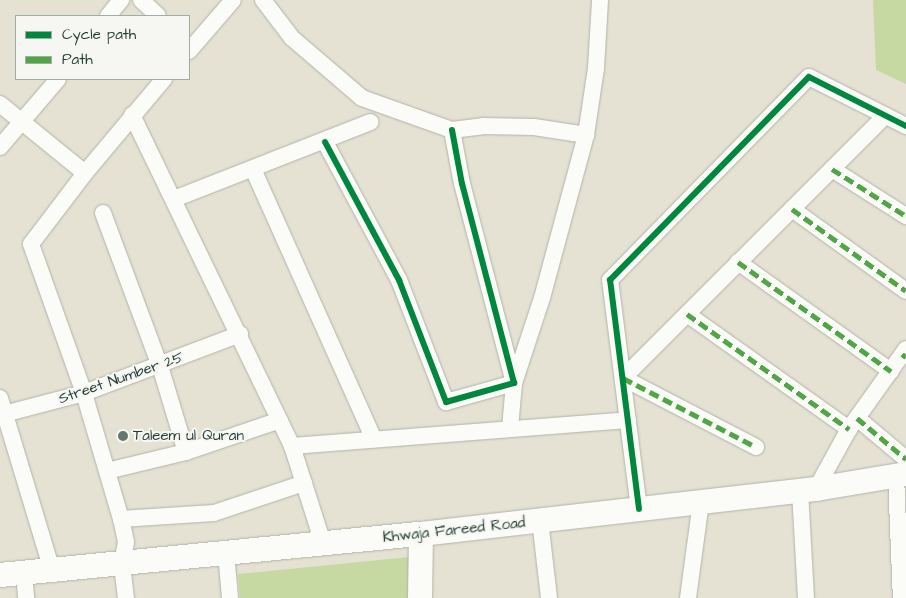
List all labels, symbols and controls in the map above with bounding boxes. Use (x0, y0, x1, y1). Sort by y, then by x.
legend (15, 15, 190, 80)
text: Cycle path (62, 24, 136, 45)
text: Path (62, 49, 93, 70)
street label: Street Number 25 (56, 348, 186, 408)
place label: Taleem ul Quran (133, 427, 244, 445)
marker: Taleem ul Quran (117, 430, 129, 442)
street label: Khwaja Fareed Road (382, 514, 526, 546)

